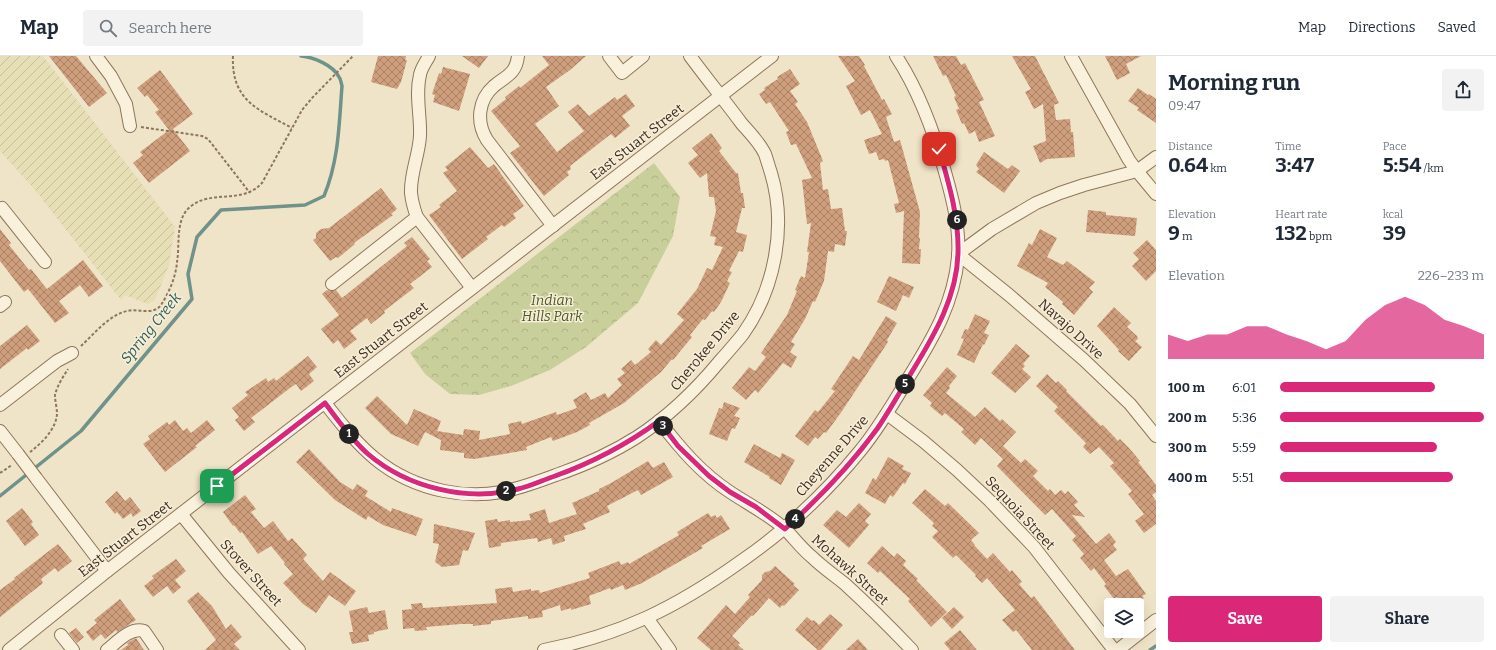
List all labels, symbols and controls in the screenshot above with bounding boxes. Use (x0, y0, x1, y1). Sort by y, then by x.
search box (83, 10, 363, 46)
text: Map (20, 16, 59, 39)
icon: search (97, 17, 119, 39)
text: Search here (129, 19, 212, 37)
text: Map (1298, 19, 1326, 36)
text: Directions (1348, 19, 1416, 36)
text: Saved (1438, 19, 1476, 36)
text: Morning run (1168, 69, 1300, 96)
button: share (1442, 69, 1484, 111)
text: 09:47 (1168, 98, 1201, 113)
street label: East Stuart Street (587, 100, 687, 184)
pin (922, 132, 956, 166)
icon: check (928, 138, 950, 160)
text: Distance (1168, 140, 1213, 153)
text: Time (1275, 140, 1301, 153)
text: Pace (1383, 140, 1406, 153)
text: 0.64 (1168, 153, 1208, 177)
text: 3:47 (1275, 153, 1314, 177)
text: 5:54 (1383, 153, 1421, 177)
text: km (1208, 162, 1227, 175)
text: /km (1421, 162, 1444, 175)
text: Elevation (1168, 208, 1216, 221)
text: Heart rate (1275, 208, 1327, 221)
text: kcal (1383, 208, 1403, 221)
pin: 6 (947, 210, 967, 230)
text: 6 (954, 213, 960, 226)
text: 9 (1168, 221, 1180, 245)
text: 132 (1275, 221, 1307, 245)
text: 39 (1383, 221, 1406, 245)
text: m (1180, 230, 1193, 243)
text: bpm (1307, 230, 1332, 243)
text: Elevation (1168, 268, 1225, 283)
text: 226–233 m (1418, 268, 1484, 283)
water label: Spring Creek (117, 288, 186, 367)
park label: Indian Hills Park (521, 292, 583, 325)
street label: Navajo Drive (1035, 295, 1107, 363)
street label: East Stuart Street (331, 298, 431, 382)
street label: Cherokee Drive (667, 308, 743, 394)
pin: 5 (895, 374, 915, 394)
text: 5 (902, 377, 908, 390)
text: 100 m (1168, 380, 1205, 395)
text: 6:01 (1232, 380, 1256, 395)
text: 200 m (1168, 410, 1207, 425)
text: 5:36 (1232, 410, 1257, 425)
street label: Cheyenne Drive (792, 412, 872, 500)
pin: 3 (653, 416, 673, 436)
text: 3 (660, 419, 666, 432)
pin: 1 (339, 424, 359, 444)
text: 1 (347, 427, 351, 440)
text: 300 m (1168, 440, 1207, 455)
text: 5:59 (1232, 440, 1256, 455)
pin (200, 469, 234, 503)
text: 400 m (1168, 470, 1207, 485)
text: 5:51 (1232, 470, 1254, 485)
street label: Sequoia Street (982, 473, 1058, 553)
icon: arrive (206, 475, 228, 497)
pin: 2 (496, 481, 516, 501)
text: 2 (503, 484, 509, 497)
street label: East Stuart Street (75, 497, 175, 581)
pin: 4 (785, 509, 805, 529)
text: 4 (792, 512, 798, 525)
street label: Mohawk Street (808, 531, 892, 609)
street label: Stover Street (217, 536, 285, 610)
button: Save (1168, 596, 1322, 642)
button: Share (1330, 596, 1484, 642)
map controls (1104, 598, 1144, 638)
button: layers (1104, 598, 1144, 638)

